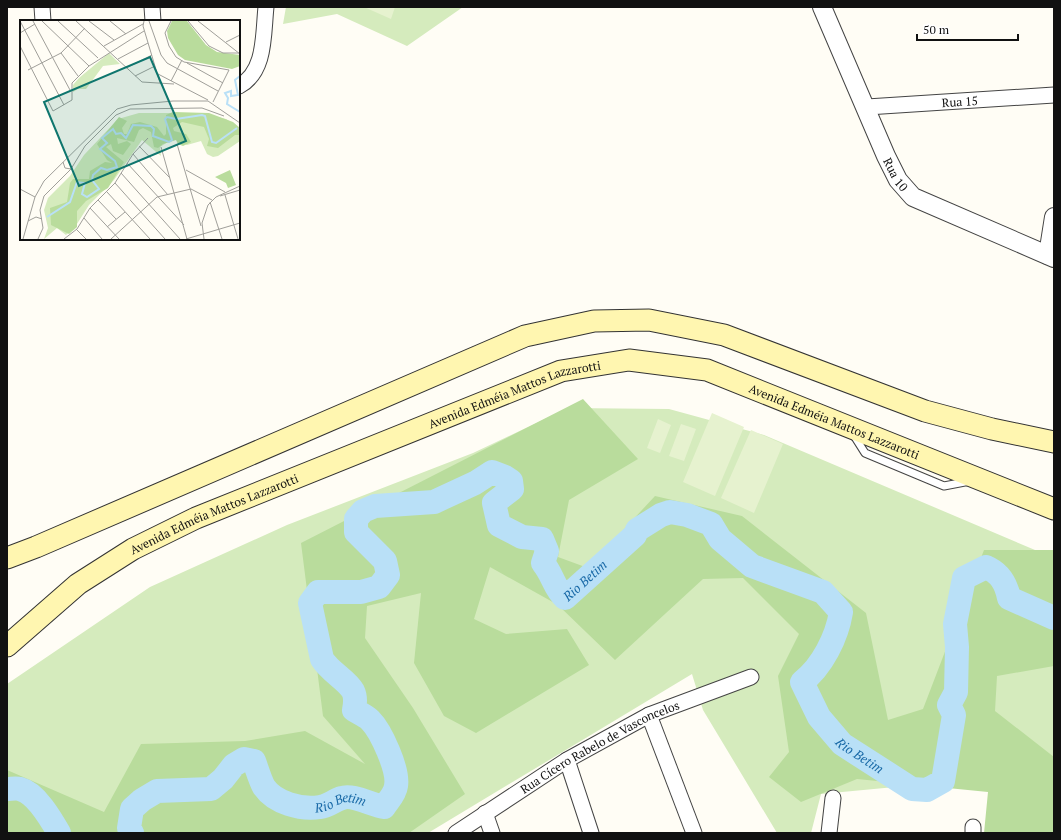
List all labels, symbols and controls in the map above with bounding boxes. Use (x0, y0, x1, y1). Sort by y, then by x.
scale bar (917, 16, 1018, 42)
inset map (20, 20, 240, 240)
text: 50 m (923, 22, 950, 37)
street label: Rua 15 (941, 92, 978, 110)
street label: Rua 10 (880, 155, 912, 194)
street label: Avenida Edméia Mattos Lazzarotti (426, 357, 602, 431)
street label: Avenida Edméia Mattos Lazzarotti (747, 380, 922, 462)
street label: Avenida Edméia Mattos Lazzarotti (127, 470, 301, 557)
water label: Rio Betim (558, 556, 611, 606)
street label: Rua Cícero Rabelo de Vasconcelos (517, 697, 681, 796)
water label: Rio Betim (831, 733, 887, 778)
water label: Rio Betim (313, 788, 369, 817)

